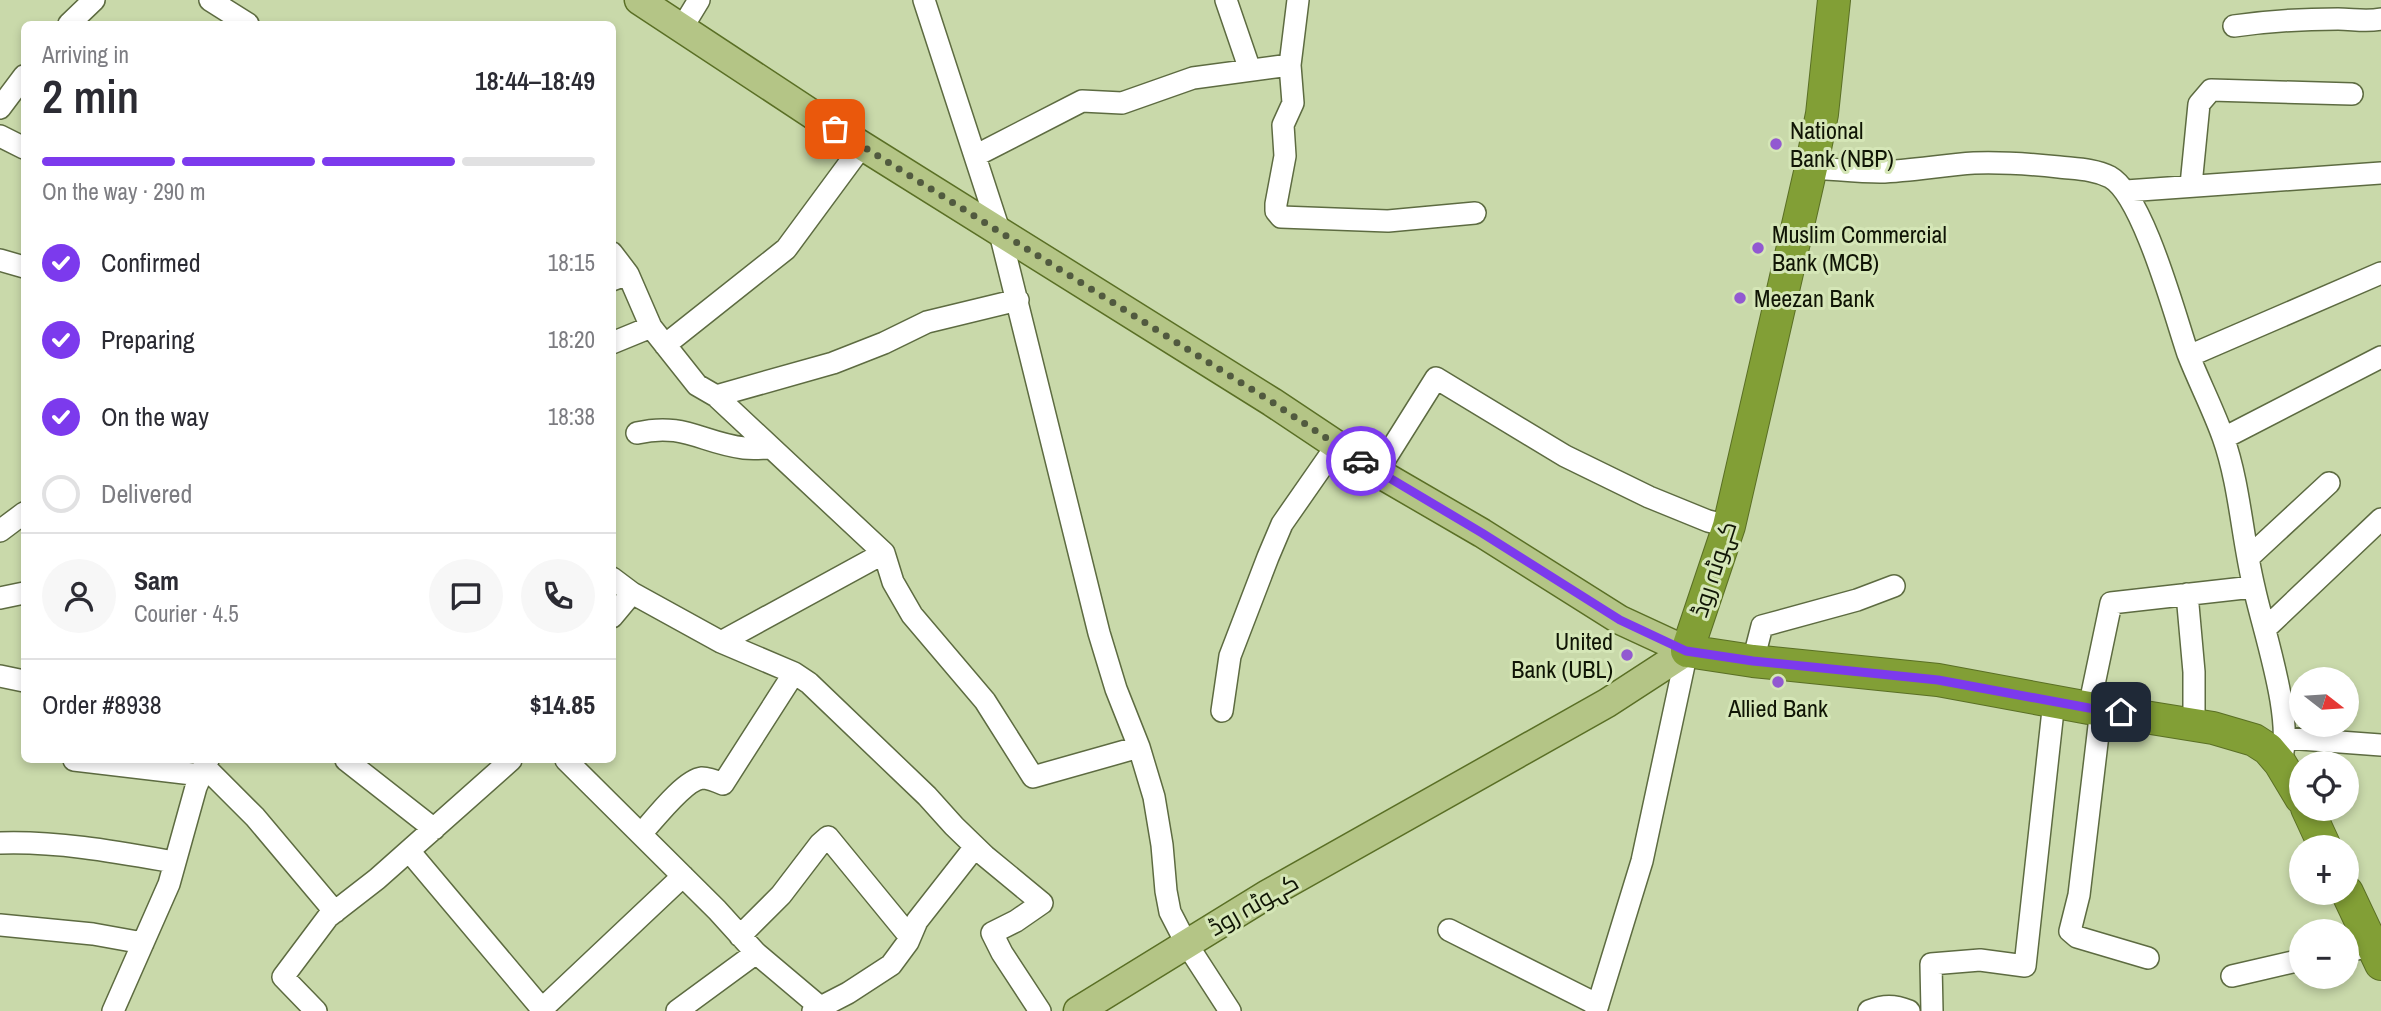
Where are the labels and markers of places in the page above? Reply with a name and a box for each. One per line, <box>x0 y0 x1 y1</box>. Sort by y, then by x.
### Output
pin <box>805 99 865 159</box>
place label: National Bank (NBP) <box>1790 114 1894 174</box>
marker: National Bank (NBP) <box>1768 136 1784 152</box>
place label: Muslim Commercial Bank (MCB) <box>1772 218 1947 278</box>
marker: Muslim Commercial Bank (MCB) <box>1750 240 1766 256</box>
place label: Meezan Bank <box>1754 282 1874 314</box>
marker: Meezan Bank <box>1732 290 1748 306</box>
place label: United Bank (UBL) <box>1511 625 1613 685</box>
marker: United Bank (UBL) <box>1619 647 1635 663</box>
marker: Allied Bank <box>1770 674 1786 690</box>
pin <box>2091 682 2151 742</box>
place label: Allied Bank <box>1727 692 1828 724</box>

